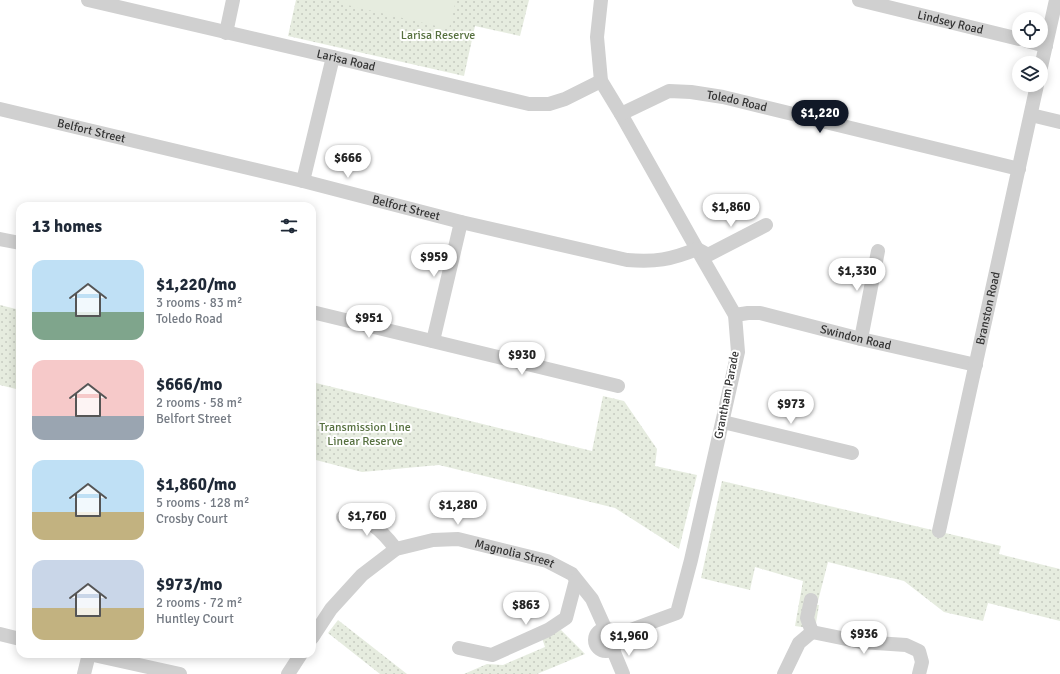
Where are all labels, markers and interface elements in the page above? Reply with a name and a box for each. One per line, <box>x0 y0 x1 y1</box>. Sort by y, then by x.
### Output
street label: Lindsey Road <box>916 7 985 38</box>
map controls <box>1012 12 1048 92</box>
button: locate <box>1012 12 1048 48</box>
park label: Larisa Reserve <box>401 28 475 43</box>
street label: Larisa Road <box>315 46 377 74</box>
button: layers <box>1012 56 1048 92</box>
street label: Toledo Road <box>706 87 769 115</box>
pin: $1,220 <box>787 100 853 134</box>
text: $1,220 <box>801 105 839 121</box>
street label: Belfort Street <box>56 115 127 146</box>
pin: $666 <box>324 145 372 179</box>
text: $666 <box>334 150 362 166</box>
street label: Belfort Street <box>371 192 442 224</box>
pin: $1,860 <box>698 194 764 228</box>
text: $1,860 <box>712 199 750 215</box>
icon: filters <box>278 215 300 237</box>
text: 13 homes <box>32 216 102 237</box>
pin: $959 <box>410 244 458 278</box>
text: $959 <box>420 249 448 265</box>
pin: $1,330 <box>824 258 890 292</box>
text: $1,330 <box>838 263 876 279</box>
street label: Branston Road <box>973 270 1003 346</box>
text: $1,220/mo <box>156 274 236 295</box>
icon: home <box>64 276 112 324</box>
text: 3 rooms · 83 m² <box>156 295 242 311</box>
pin: $951 <box>345 305 393 339</box>
text: $951 <box>355 310 383 326</box>
text: Toledo Road <box>156 311 223 327</box>
street label: Swindon Road <box>819 321 893 353</box>
pin: $930 <box>498 342 546 376</box>
text: $930 <box>508 347 536 363</box>
street label: Grantham Parade <box>711 350 743 440</box>
text: $666/mo <box>156 374 222 395</box>
icon: home <box>64 376 112 424</box>
pin: $973 <box>767 391 815 425</box>
text: 2 rooms · 58 m² <box>156 395 242 411</box>
text: $973 <box>777 396 805 412</box>
text: Belfort Street <box>156 411 231 427</box>
park label: Transmission Line Linear Reserve <box>319 420 411 449</box>
text: $1,860/mo <box>156 474 236 495</box>
icon: home <box>64 476 112 524</box>
pin: $1,280 <box>425 492 491 526</box>
text: 5 rooms · 128 m² <box>156 495 249 511</box>
text: $1,280 <box>439 497 477 513</box>
pin: $1,760 <box>334 503 400 537</box>
text: $1,760 <box>348 508 386 524</box>
text: Crosby Court <box>156 511 228 527</box>
street label: Magnolia Street <box>473 536 557 571</box>
text: $973/mo <box>156 574 222 595</box>
icon: home <box>64 576 112 624</box>
pin: $863 <box>502 592 550 626</box>
text: 2 rooms · 72 m² <box>156 595 242 611</box>
text: $863 <box>512 597 540 613</box>
text: Huntley Court <box>156 611 234 627</box>
pin: $936 <box>840 621 888 655</box>
pin: $1,960 <box>596 623 662 657</box>
text: $936 <box>850 626 878 642</box>
text: $1,960 <box>610 628 648 644</box>

